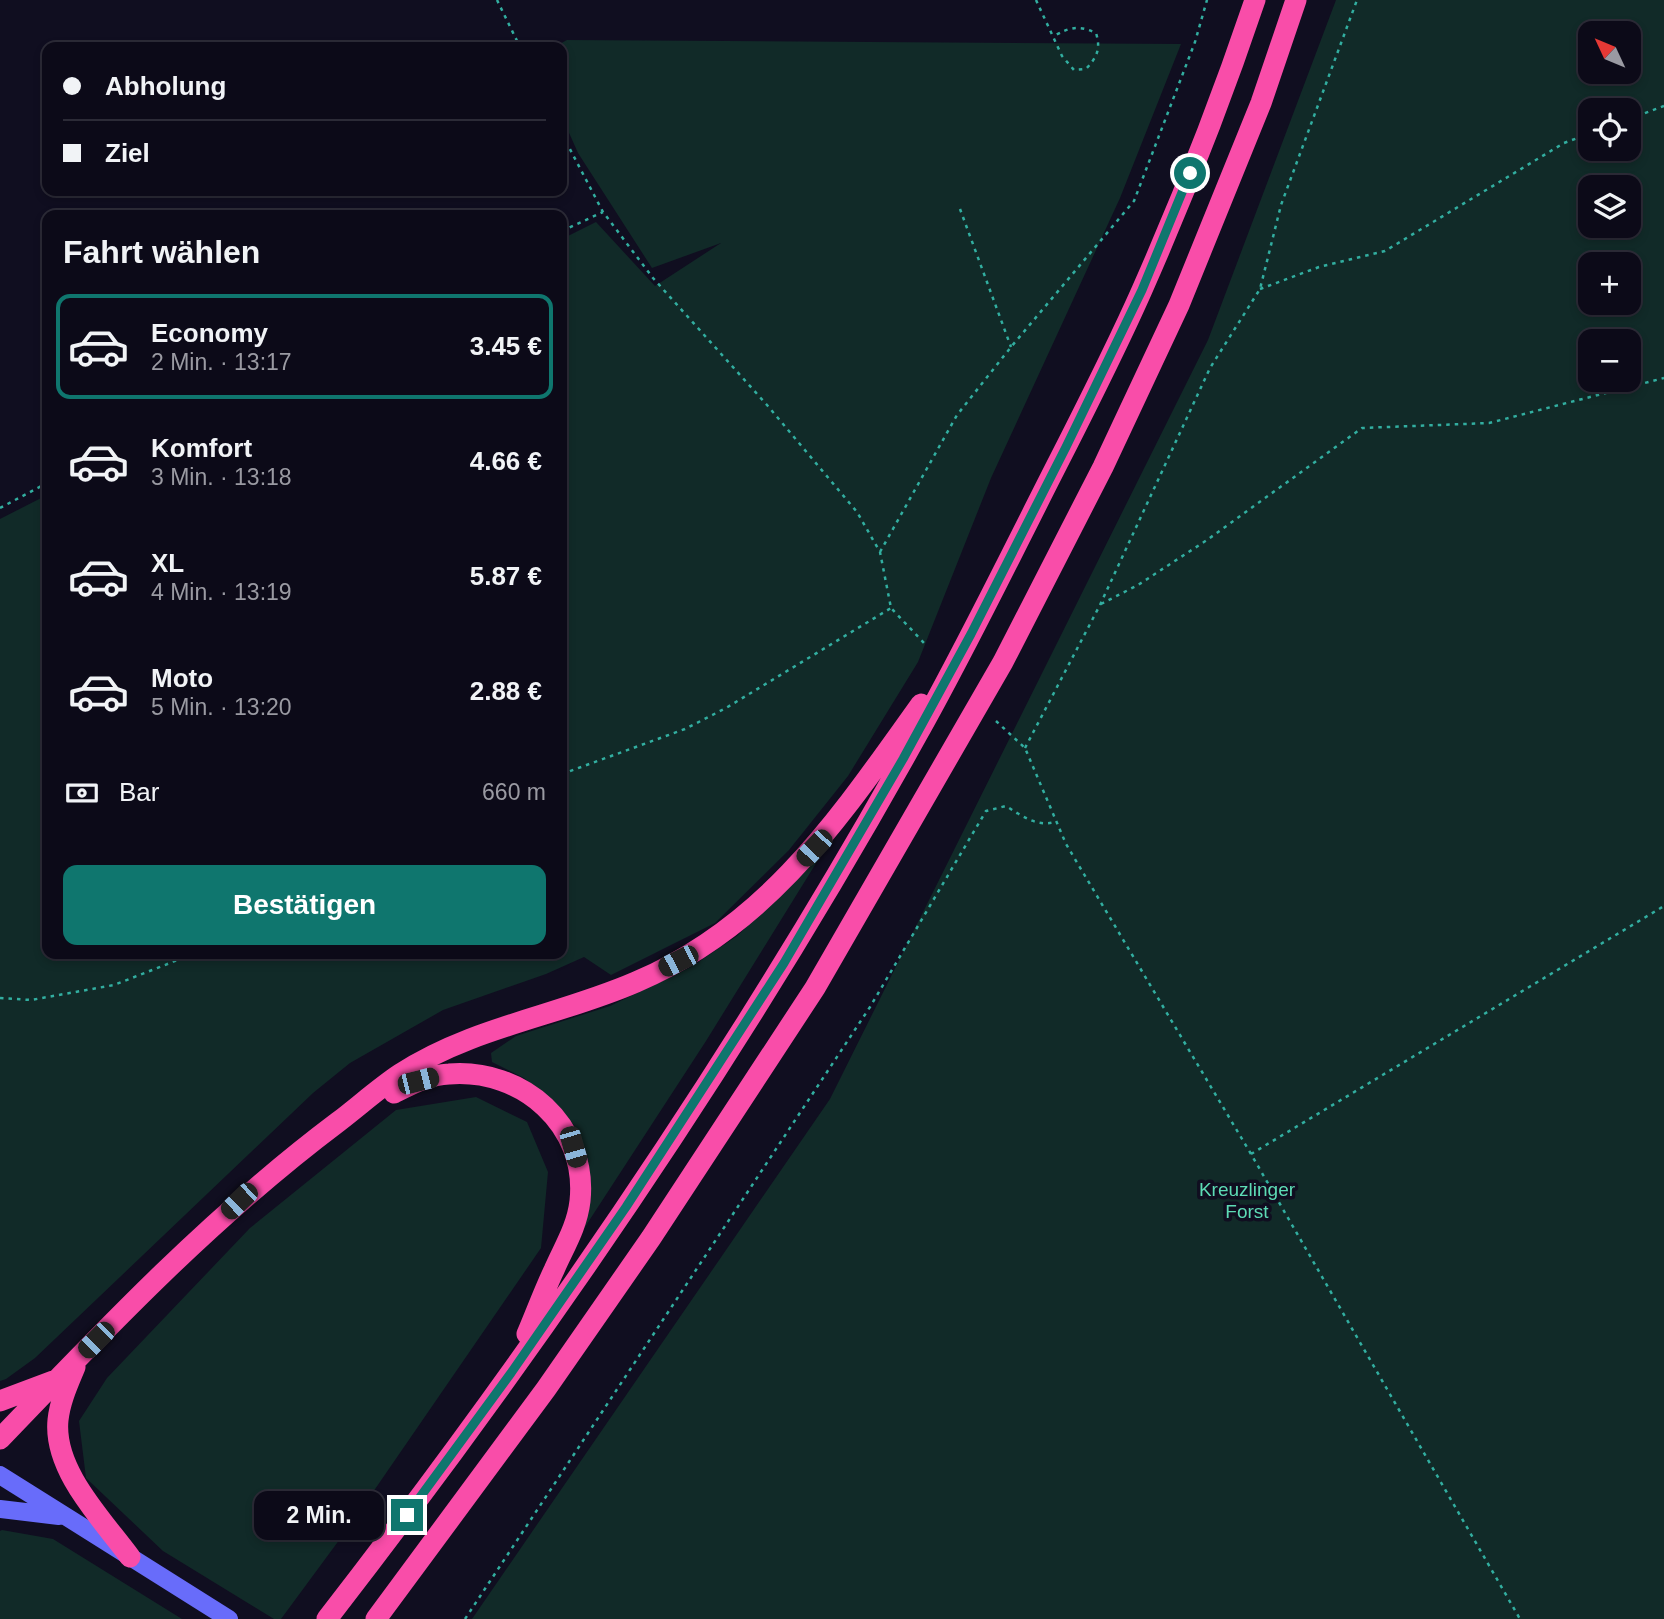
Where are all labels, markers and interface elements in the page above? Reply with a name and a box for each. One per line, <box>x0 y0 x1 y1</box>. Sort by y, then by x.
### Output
north arrow <box>1578 21 1642 84</box>
map controls <box>1578 21 1641 392</box>
text: Abholung <box>105 71 226 101</box>
button: locate <box>1578 98 1641 161</box>
text: Ziel <box>105 138 150 168</box>
route start <box>1174 157 1206 189</box>
button: layers <box>1578 175 1641 238</box>
text: Fahrt wählen <box>63 234 260 270</box>
button: + <box>1578 252 1641 315</box>
icon: car <box>67 315 130 378</box>
text: Economy <box>151 318 268 348</box>
button: − <box>1578 329 1641 392</box>
text: 3.45 € <box>470 331 542 361</box>
text: 2 Min. · 13:17 <box>151 349 292 375</box>
icon: car <box>67 430 130 493</box>
text: Komfort <box>151 433 252 463</box>
text: 4.66 € <box>470 446 542 476</box>
text: 3 Min. · 13:18 <box>151 464 292 490</box>
icon: car <box>67 545 130 608</box>
text: XL <box>151 548 184 578</box>
text: 5.87 € <box>470 561 542 591</box>
text: 4 Min. · 13:19 <box>151 579 292 605</box>
icon: car <box>67 660 130 723</box>
text: Moto <box>151 663 213 693</box>
text: 2.88 € <box>470 676 542 706</box>
text: 5 Min. · 13:20 <box>151 694 292 720</box>
icon: cash <box>63 774 101 812</box>
text: Bar <box>119 777 159 807</box>
text: 660 m <box>482 779 546 805</box>
car <box>792 825 837 871</box>
button: Bestätigen <box>63 865 546 945</box>
car <box>655 942 702 980</box>
car <box>396 1066 441 1096</box>
car <box>558 1124 589 1170</box>
car <box>217 1179 262 1223</box>
park label: Kreuzlinger Forst <box>1199 1179 1296 1222</box>
car <box>74 1318 119 1362</box>
callout: 2 Min. <box>253 1490 382 1540</box>
route end <box>391 1499 423 1531</box>
text: 2 Min. <box>286 1502 352 1528</box>

